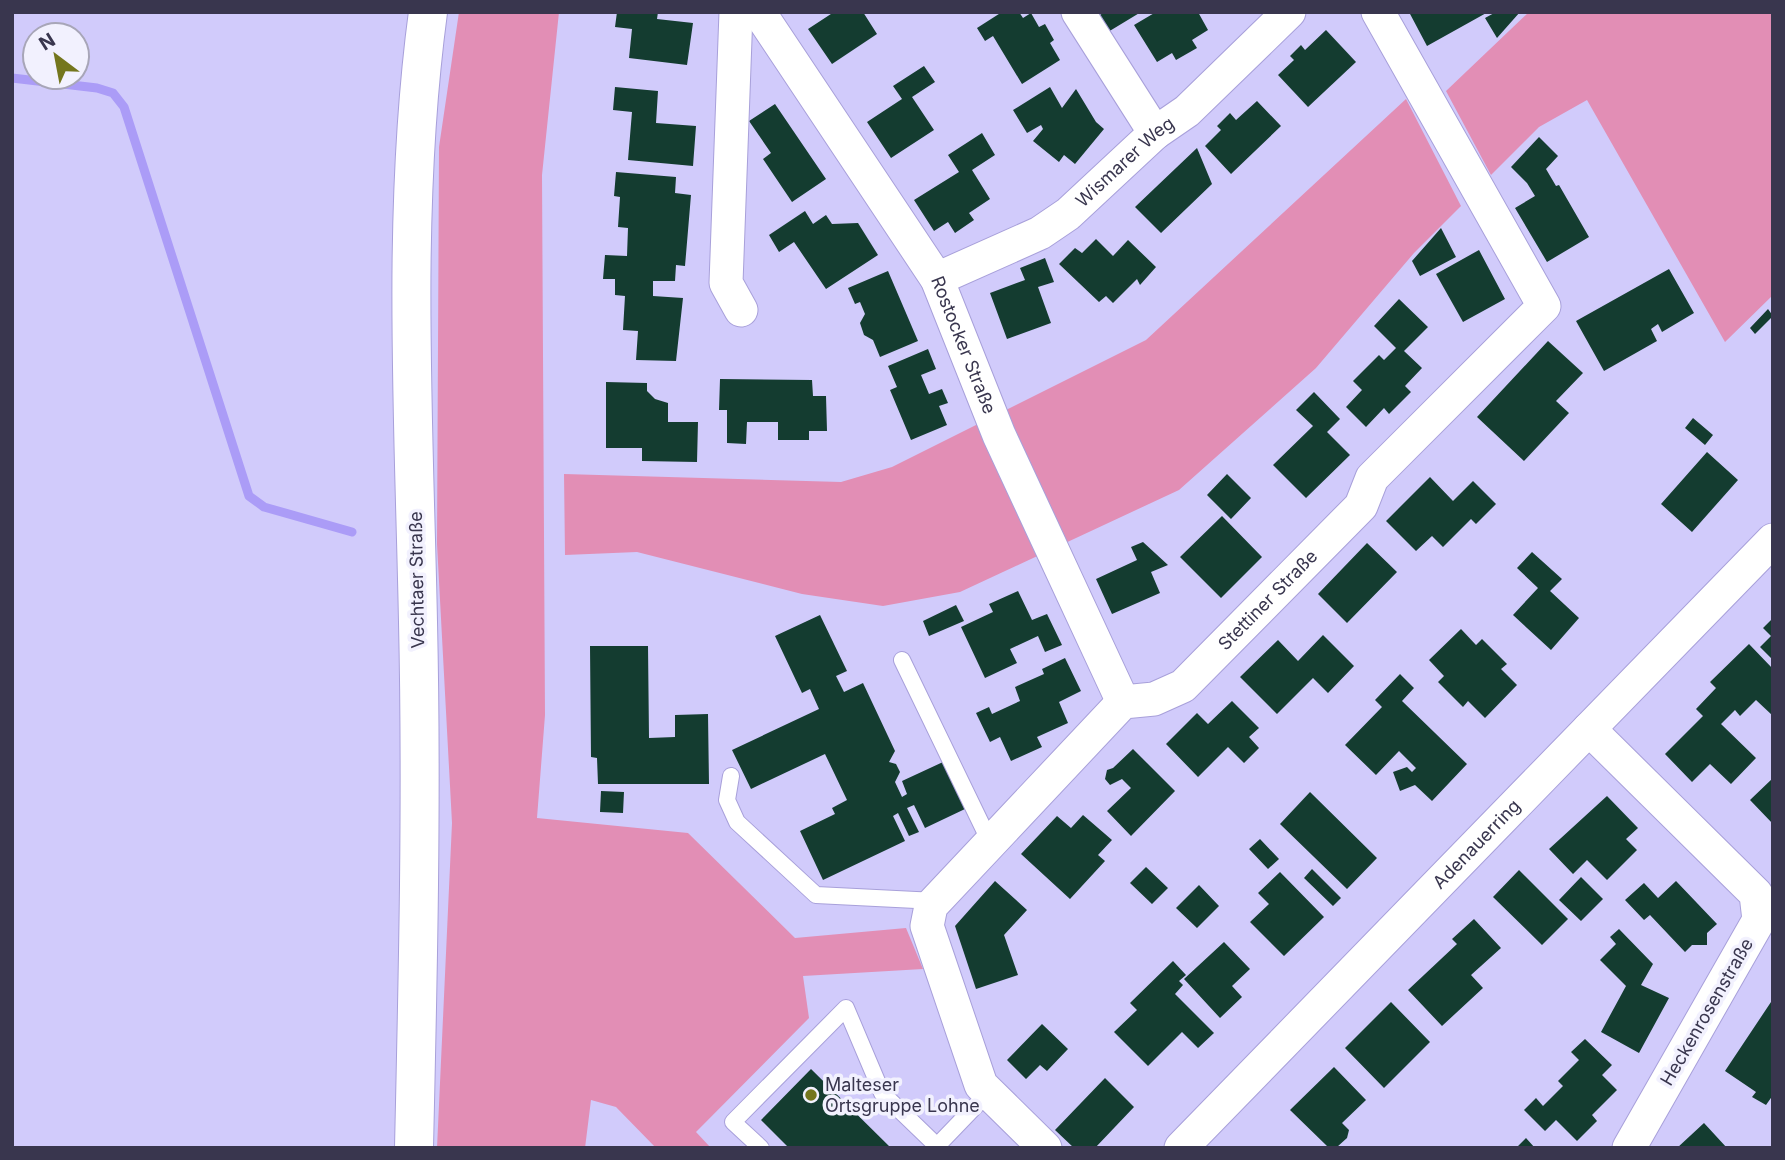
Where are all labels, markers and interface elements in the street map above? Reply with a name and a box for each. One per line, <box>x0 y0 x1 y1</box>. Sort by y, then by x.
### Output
north arrow <box>21 21 91 91</box>
text: N <box>35 28 59 56</box>
street label: Wismarer Weg <box>1071 112 1178 211</box>
street label: Rostocker Straße <box>927 273 1000 417</box>
street label: Vechtaer Straße <box>405 511 428 649</box>
street label: Stettiner Straße <box>1214 545 1322 654</box>
street label: Adenauerring <box>1428 795 1524 893</box>
street label: Heckenrosenstraße <box>1656 934 1757 1089</box>
place label: Malteser Ortsgruppe Lohne <box>825 1074 980 1116</box>
marker: Malteser Ortsgruppe Lohne <box>803 1087 819 1103</box>

